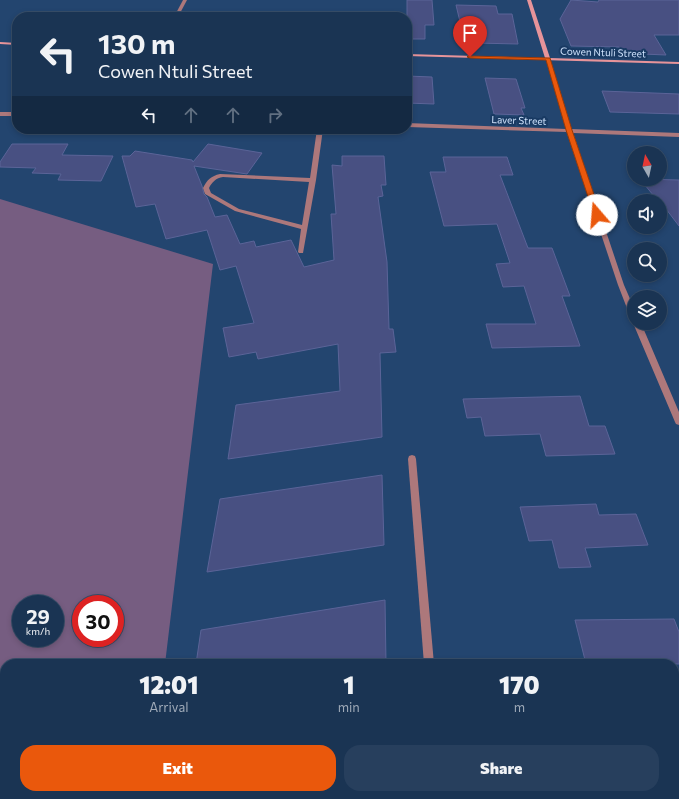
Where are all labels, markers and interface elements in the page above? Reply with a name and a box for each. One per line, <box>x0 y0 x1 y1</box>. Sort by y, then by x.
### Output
pin <box>453 16 487 57</box>
icon: arrive <box>459 22 481 44</box>
text: 130 m <box>98 26 175 60</box>
icon: left <box>32 28 84 80</box>
street label: Cowen Ntuli Street <box>560 45 646 59</box>
text: Cowen Ntuli Street <box>98 60 253 82</box>
icon: left <box>138 104 160 126</box>
icon: ahead <box>180 104 202 126</box>
icon: ahead <box>222 104 244 126</box>
icon: right <box>264 104 286 126</box>
street label: Laver Street <box>491 113 547 127</box>
north arrow <box>627 146 667 186</box>
map controls <box>627 146 667 330</box>
position arrow <box>576 194 618 236</box>
button: sound <box>627 194 667 234</box>
button: search <box>627 242 667 282</box>
button: layers <box>627 290 667 330</box>
speed limit sign: 30 <box>72 595 124 647</box>
text: 29 <box>26 604 50 628</box>
text: km/h <box>26 625 50 637</box>
text: 12:01 <box>139 670 198 699</box>
text: 1 <box>343 670 354 699</box>
text: 170 <box>499 670 540 699</box>
text: Arrival <box>149 699 189 715</box>
text: min <box>338 699 360 715</box>
text: m <box>514 699 525 715</box>
button: Exit <box>20 745 336 791</box>
button: Share <box>344 745 659 791</box>

